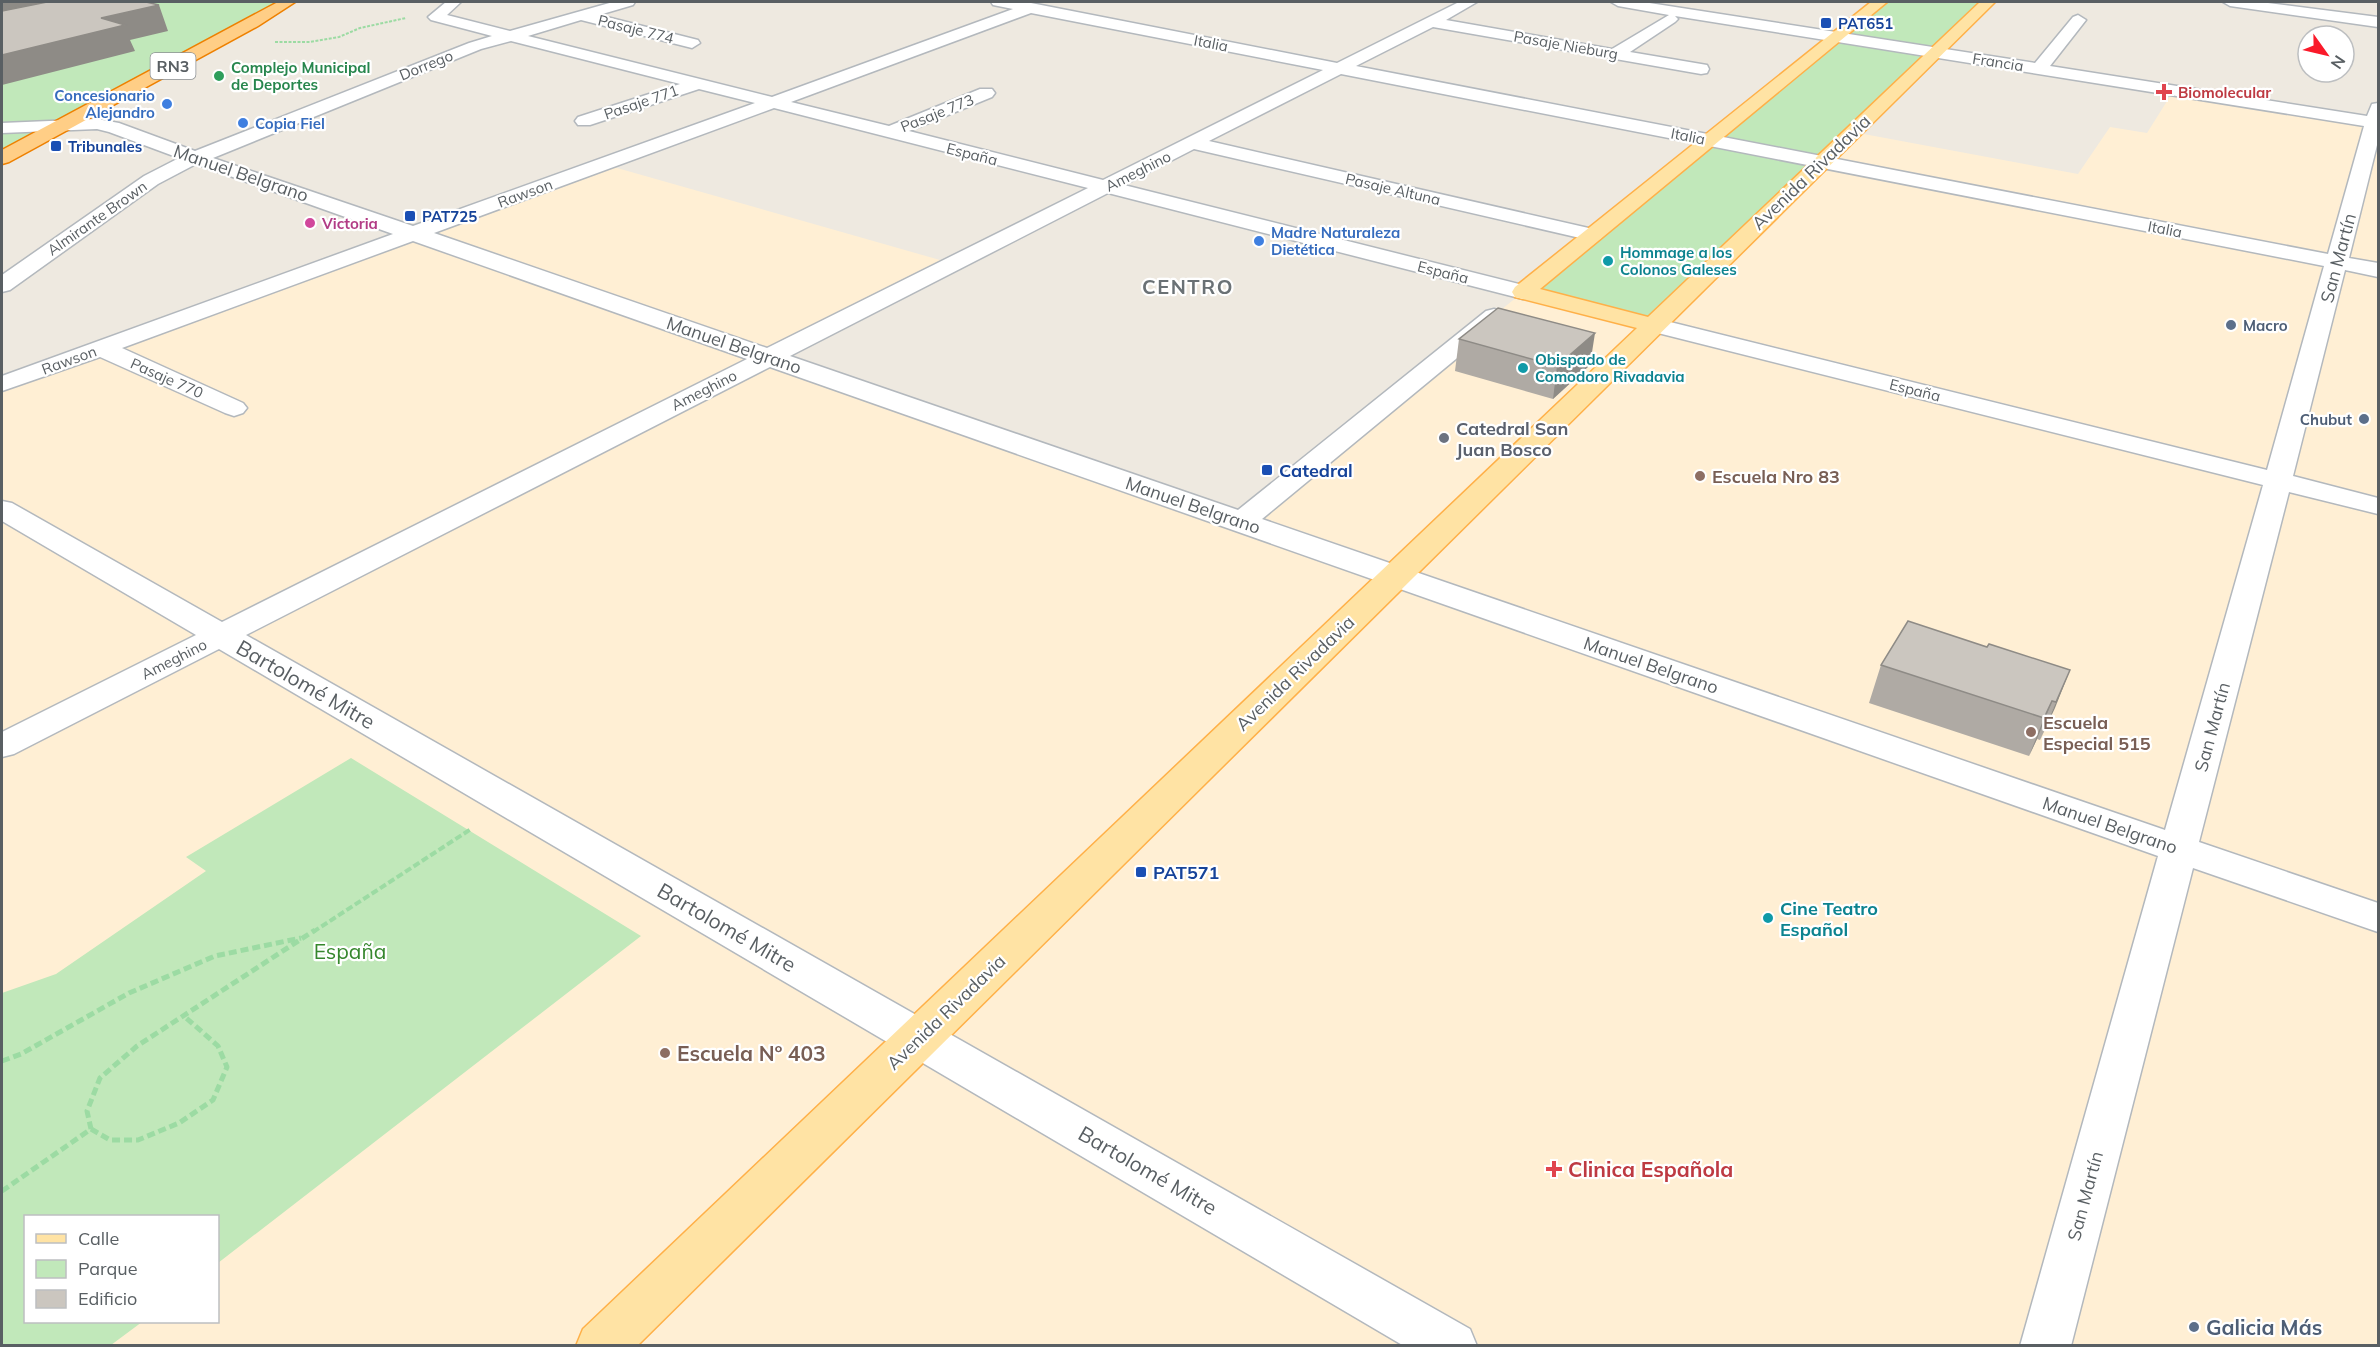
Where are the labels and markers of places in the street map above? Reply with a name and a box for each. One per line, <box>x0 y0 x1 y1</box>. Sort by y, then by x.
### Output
place label: PAT651 <box>1838 14 1893 33</box>
marker: PAT651 <box>1819 16 1833 30</box>
place label: Complejo Municipal de Deportes <box>231 58 370 94</box>
marker: Complejo Municipal de Deportes <box>212 69 226 83</box>
marker: Biomolecular <box>2155 83 2173 101</box>
place label: Biomolecular <box>2178 83 2271 102</box>
place label: Concesionario Alejandro <box>54 86 155 122</box>
marker: Concesionario Alejandro <box>160 97 174 111</box>
place label: Copia Fiel <box>255 114 325 133</box>
marker: Copia Fiel <box>236 116 250 130</box>
place label: Tribunales <box>68 137 142 156</box>
marker: Tribunales <box>49 139 63 153</box>
place label: PAT725 <box>422 207 477 226</box>
marker: PAT725 <box>403 209 417 223</box>
place label: Victoria <box>321 214 378 233</box>
marker: Victoria <box>303 216 317 230</box>
place label: Madre Naturaleza Dietética <box>1271 223 1400 259</box>
marker: Madre Naturaleza Dietética <box>1252 234 1266 248</box>
place label: Hommage a los Colonos Galeses <box>1620 243 1737 279</box>
marker: Hommage a los Colonos Galeses <box>1601 254 1615 268</box>
place label: Macro <box>2243 316 2288 335</box>
marker: Macro <box>2224 318 2238 332</box>
place label: Obispado de Comodoro Rivadavia <box>1535 350 1685 386</box>
marker: Obispado de Comodoro Rivadavia <box>1516 361 1530 375</box>
place label: Chubut <box>2300 410 2352 429</box>
marker: Chubut <box>2357 412 2371 426</box>
place label: Catedral San Juan Bosco <box>1456 417 1568 461</box>
marker: Catedral San Juan Bosco <box>1437 431 1451 445</box>
place label: Catedral <box>1279 459 1353 482</box>
marker: Catedral <box>1260 463 1274 477</box>
place label: Escuela Nro 83 <box>1712 465 1840 488</box>
marker: Escuela Nro 83 <box>1693 469 1707 483</box>
place label: Escuela Especial 515 <box>2043 711 2151 755</box>
marker: Escuela Especial 515 <box>2024 725 2038 739</box>
place label: PAT571 <box>1153 861 1219 884</box>
marker: PAT571 <box>1134 865 1148 879</box>
place label: Cine Teatro Español <box>1780 897 1878 941</box>
marker: Cine Teatro Español <box>1761 911 1775 925</box>
place label: Escuela Nº 403 <box>677 1040 826 1066</box>
marker: Escuela Nº 403 <box>658 1046 672 1060</box>
place label: Clinica Española <box>1568 1156 1733 1182</box>
marker: Clinica Española <box>1545 1160 1563 1178</box>
place label: Galicia Más <box>2206 1314 2322 1340</box>
marker: Galicia Más <box>2187 1320 2201 1334</box>

